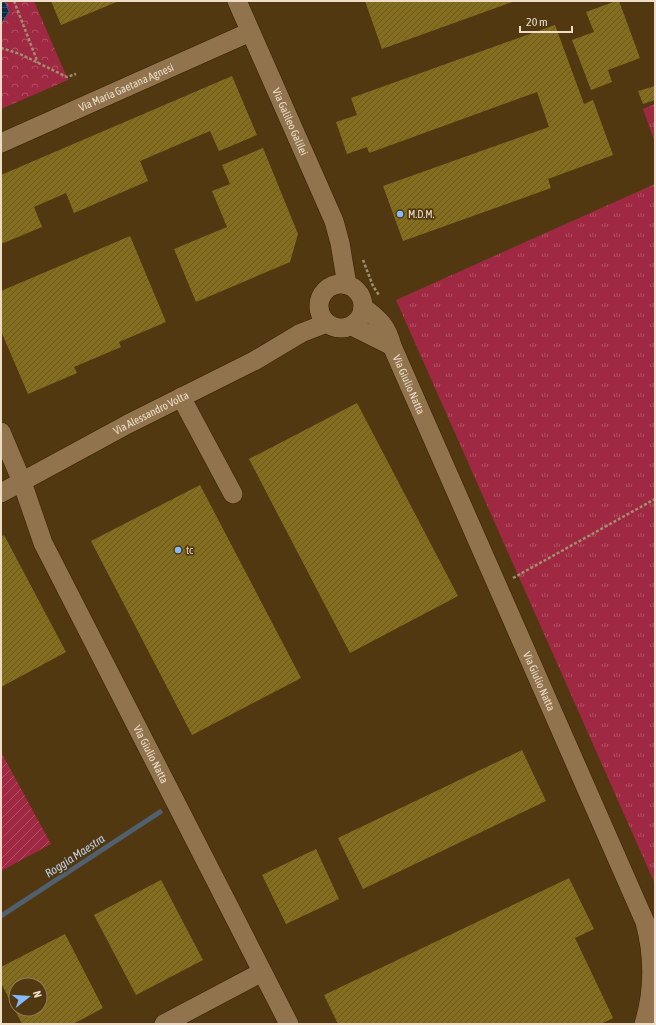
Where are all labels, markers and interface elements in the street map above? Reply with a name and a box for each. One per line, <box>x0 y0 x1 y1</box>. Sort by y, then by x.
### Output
scale bar <box>520 8 572 34</box>
text: 20 m <box>526 15 548 29</box>
street label: Via Maria Gaetana Agnesi <box>77 61 175 114</box>
street label: Via Galileo Galilei <box>270 86 310 157</box>
place label: M.D.M. <box>408 208 435 220</box>
marker: M.D.M. <box>395 209 405 219</box>
street label: Via Giulio Natta <box>391 353 427 416</box>
street label: Via Alessandro Volta <box>111 389 190 437</box>
place label: tc <box>186 544 194 556</box>
marker: tc <box>173 545 183 555</box>
street label: Via Giulio Natta <box>521 650 557 713</box>
street label: Via Giulio Natta <box>131 723 171 785</box>
water label: Roggia Maestra <box>43 831 108 880</box>
north arrow <box>8 977 48 1017</box>
text: N <box>31 989 44 999</box>

